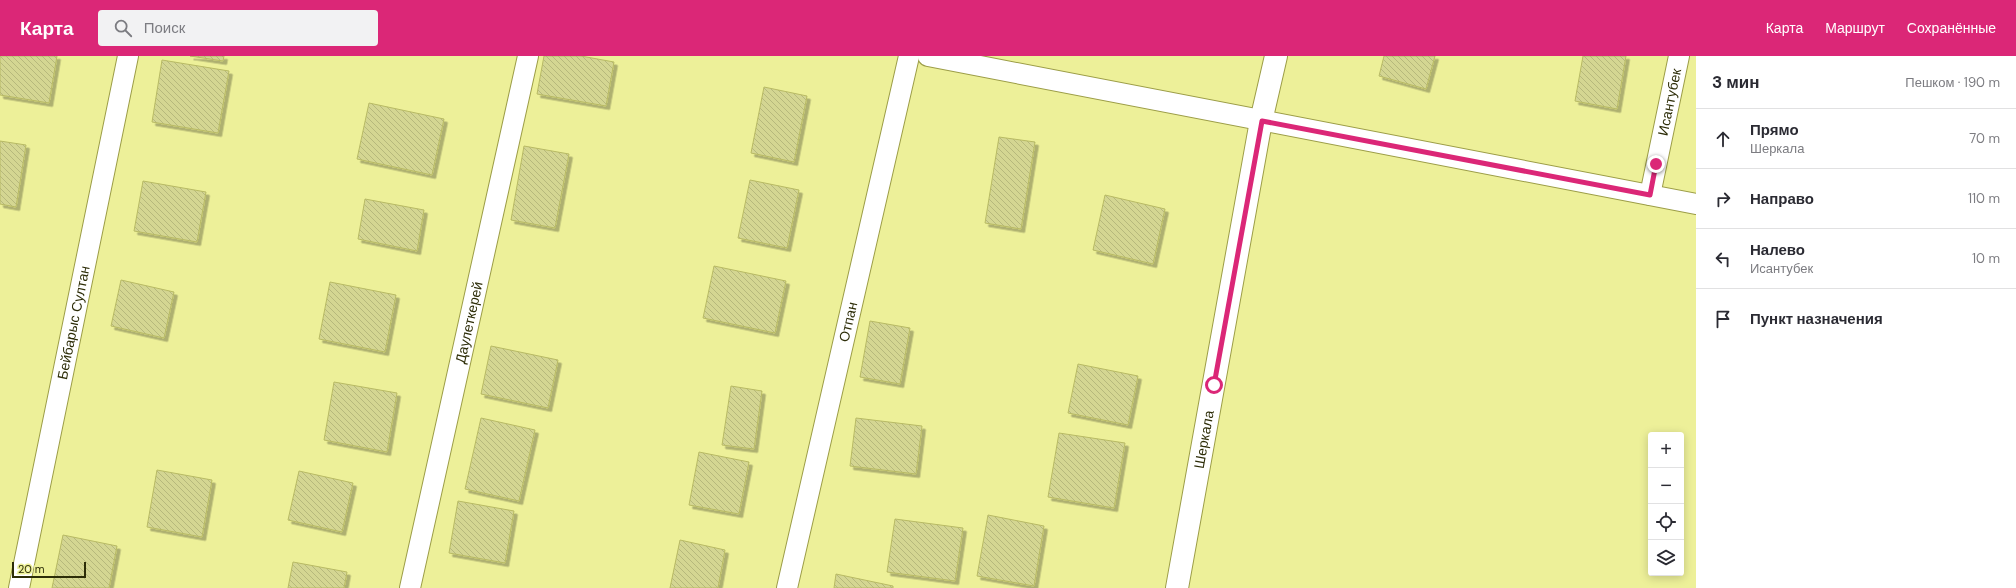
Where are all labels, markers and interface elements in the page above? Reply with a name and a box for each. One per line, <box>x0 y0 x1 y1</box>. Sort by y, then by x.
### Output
search box <box>98 10 378 46</box>
text: Карта <box>20 16 74 41</box>
icon: search <box>112 17 134 39</box>
text: Поиск <box>144 18 185 38</box>
text: Карта <box>1766 19 1803 37</box>
text: Маршрут <box>1825 19 1885 37</box>
text: Сохранённые <box>1907 19 1996 37</box>
street label: Исантубек <box>1654 66 1685 137</box>
text: 3 мин <box>1712 71 1760 93</box>
text: Пешком · 190 m <box>1905 74 2000 91</box>
text: Прямо <box>1750 120 1799 140</box>
icon: ahead <box>1712 128 1734 150</box>
text: 70 m <box>1969 130 2000 147</box>
text: Шеркала <box>1750 140 1804 157</box>
route end <box>1647 155 1665 173</box>
icon: right <box>1712 188 1734 210</box>
text: Направо <box>1750 189 1814 209</box>
text: 110 m <box>1968 190 2000 207</box>
text: Налево <box>1750 240 1805 260</box>
icon: left <box>1712 248 1734 270</box>
text: 10 m <box>1972 250 2000 267</box>
text: Исантубек <box>1750 260 1813 277</box>
street label: Бейбарыс Султан <box>53 264 94 381</box>
street label: Даулеткерей <box>451 280 487 365</box>
street label: Отпан <box>835 300 861 344</box>
icon: arrive <box>1712 308 1734 330</box>
text: Пункт назначения <box>1750 309 1883 329</box>
route start <box>1205 376 1223 394</box>
street label: Шеркала <box>1190 409 1218 470</box>
map controls <box>1648 432 1684 576</box>
button: + <box>1648 432 1684 468</box>
button: − <box>1648 468 1684 504</box>
button: locate <box>1648 504 1684 540</box>
button: layers <box>1648 540 1684 576</box>
scale bar <box>12 560 86 579</box>
text: 20 m <box>18 562 44 576</box>

